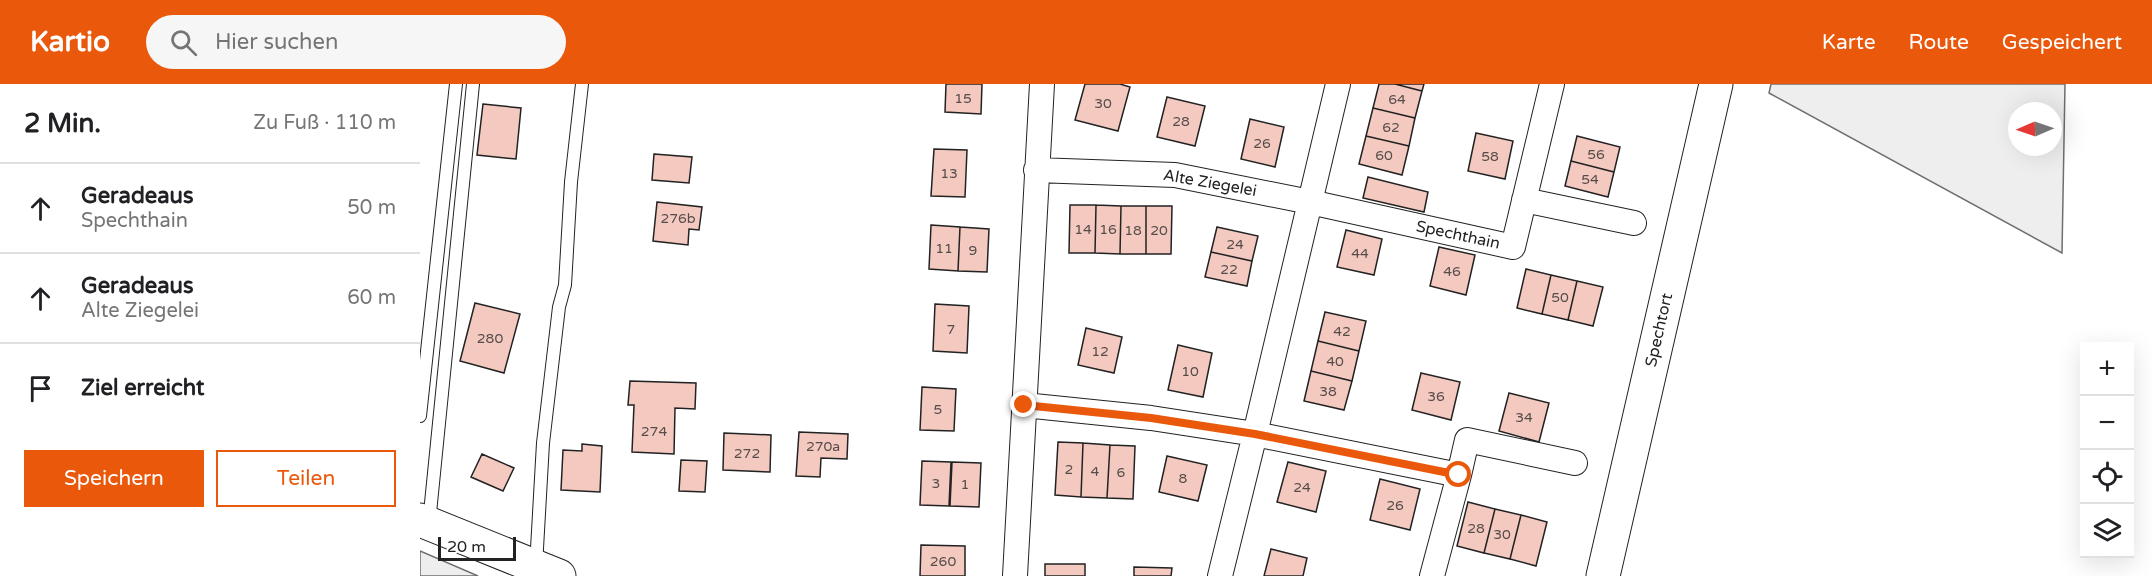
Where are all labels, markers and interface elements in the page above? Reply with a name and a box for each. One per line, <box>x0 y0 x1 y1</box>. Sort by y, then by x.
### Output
search box <box>146 15 566 69</box>
text: Kartio <box>30 25 110 59</box>
icon: search <box>167 26 200 59</box>
text: Hier suchen <box>215 29 338 55</box>
text: Karte <box>1822 30 1876 55</box>
text: Route <box>1909 30 1969 55</box>
text: Gespeichert <box>2002 30 2122 55</box>
house number: 15 <box>954 90 972 107</box>
house number: 64 <box>1388 91 1406 108</box>
house number: 30 <box>1094 95 1112 112</box>
north arrow <box>2008 102 2062 156</box>
text: 2 Min. <box>24 108 101 139</box>
text: Zu Fuß · 110 m <box>253 111 396 135</box>
house number: 28 <box>1172 113 1190 130</box>
house number: 62 <box>1382 119 1400 136</box>
house number: 26 <box>1253 135 1271 152</box>
house number: 56 <box>1587 146 1605 163</box>
house number: 60 <box>1375 147 1393 164</box>
house number: 58 <box>1481 148 1499 165</box>
house number: 13 <box>940 165 958 182</box>
street label: Alte Ziegelei <box>1162 165 1258 201</box>
house number: 54 <box>1581 171 1599 188</box>
text: Geradeaus <box>81 183 193 209</box>
icon: ahead <box>24 192 57 225</box>
text: 50 m <box>347 196 396 220</box>
text: Spechthain <box>81 209 188 233</box>
house number: 276b <box>660 210 696 227</box>
street label: Spechthain <box>1414 216 1502 254</box>
house number: 14 <box>1074 221 1092 238</box>
house number: 16 <box>1099 221 1117 238</box>
house number: 18 <box>1124 222 1142 239</box>
house number: 20 <box>1150 222 1168 239</box>
house number: 24 <box>1226 236 1244 253</box>
house number: 11 <box>935 240 953 257</box>
house number: 9 <box>969 242 977 259</box>
house number: 44 <box>1351 245 1369 262</box>
house number: 22 <box>1220 261 1238 278</box>
house number: 46 <box>1443 263 1461 280</box>
text: Geradeaus <box>81 273 193 299</box>
icon: ahead <box>24 282 57 315</box>
text: 60 m <box>347 286 396 310</box>
house number: 50 <box>1551 289 1569 306</box>
street label: Spechtort <box>1641 291 1677 369</box>
text: Alte Ziegelei <box>81 299 199 323</box>
house number: 7 <box>947 321 955 338</box>
house number: 42 <box>1333 323 1351 340</box>
house number: 280 <box>477 330 503 347</box>
map controls <box>2080 342 2134 558</box>
button: + <box>2080 342 2134 396</box>
house number: 12 <box>1091 343 1109 360</box>
house number: 40 <box>1326 353 1344 370</box>
house number: 10 <box>1181 363 1199 380</box>
icon: arrive <box>24 372 57 405</box>
text: Ziel erreicht <box>81 375 204 401</box>
house number: 38 <box>1319 383 1337 400</box>
house number: 36 <box>1427 388 1445 405</box>
route end <box>1010 391 1036 417</box>
button: − <box>2080 396 2134 450</box>
house number: 5 <box>934 401 942 418</box>
house number: 34 <box>1515 409 1533 426</box>
house number: 274 <box>641 423 667 440</box>
house number: 270a <box>806 438 840 455</box>
house number: 272 <box>734 445 760 462</box>
button: Speichern <box>24 450 204 507</box>
button: Teilen <box>216 450 396 507</box>
button: locate <box>2080 450 2134 504</box>
house number: 2 <box>1065 461 1073 478</box>
route start <box>1445 461 1471 487</box>
house number: 4 <box>1091 463 1100 480</box>
house number: 6 <box>1117 464 1126 481</box>
house number: 8 <box>1179 470 1188 487</box>
house number: 3 <box>932 475 940 492</box>
house number: 1 <box>961 476 969 493</box>
house number: 24 <box>1293 479 1311 496</box>
house number: 26 <box>1386 497 1404 514</box>
button: layers <box>2080 504 2134 558</box>
house number: 28 <box>1467 520 1485 537</box>
house number: 30 <box>1493 526 1511 543</box>
scale bar <box>438 534 516 562</box>
text: 20 m <box>447 537 486 557</box>
house number: 260 <box>930 553 956 570</box>

